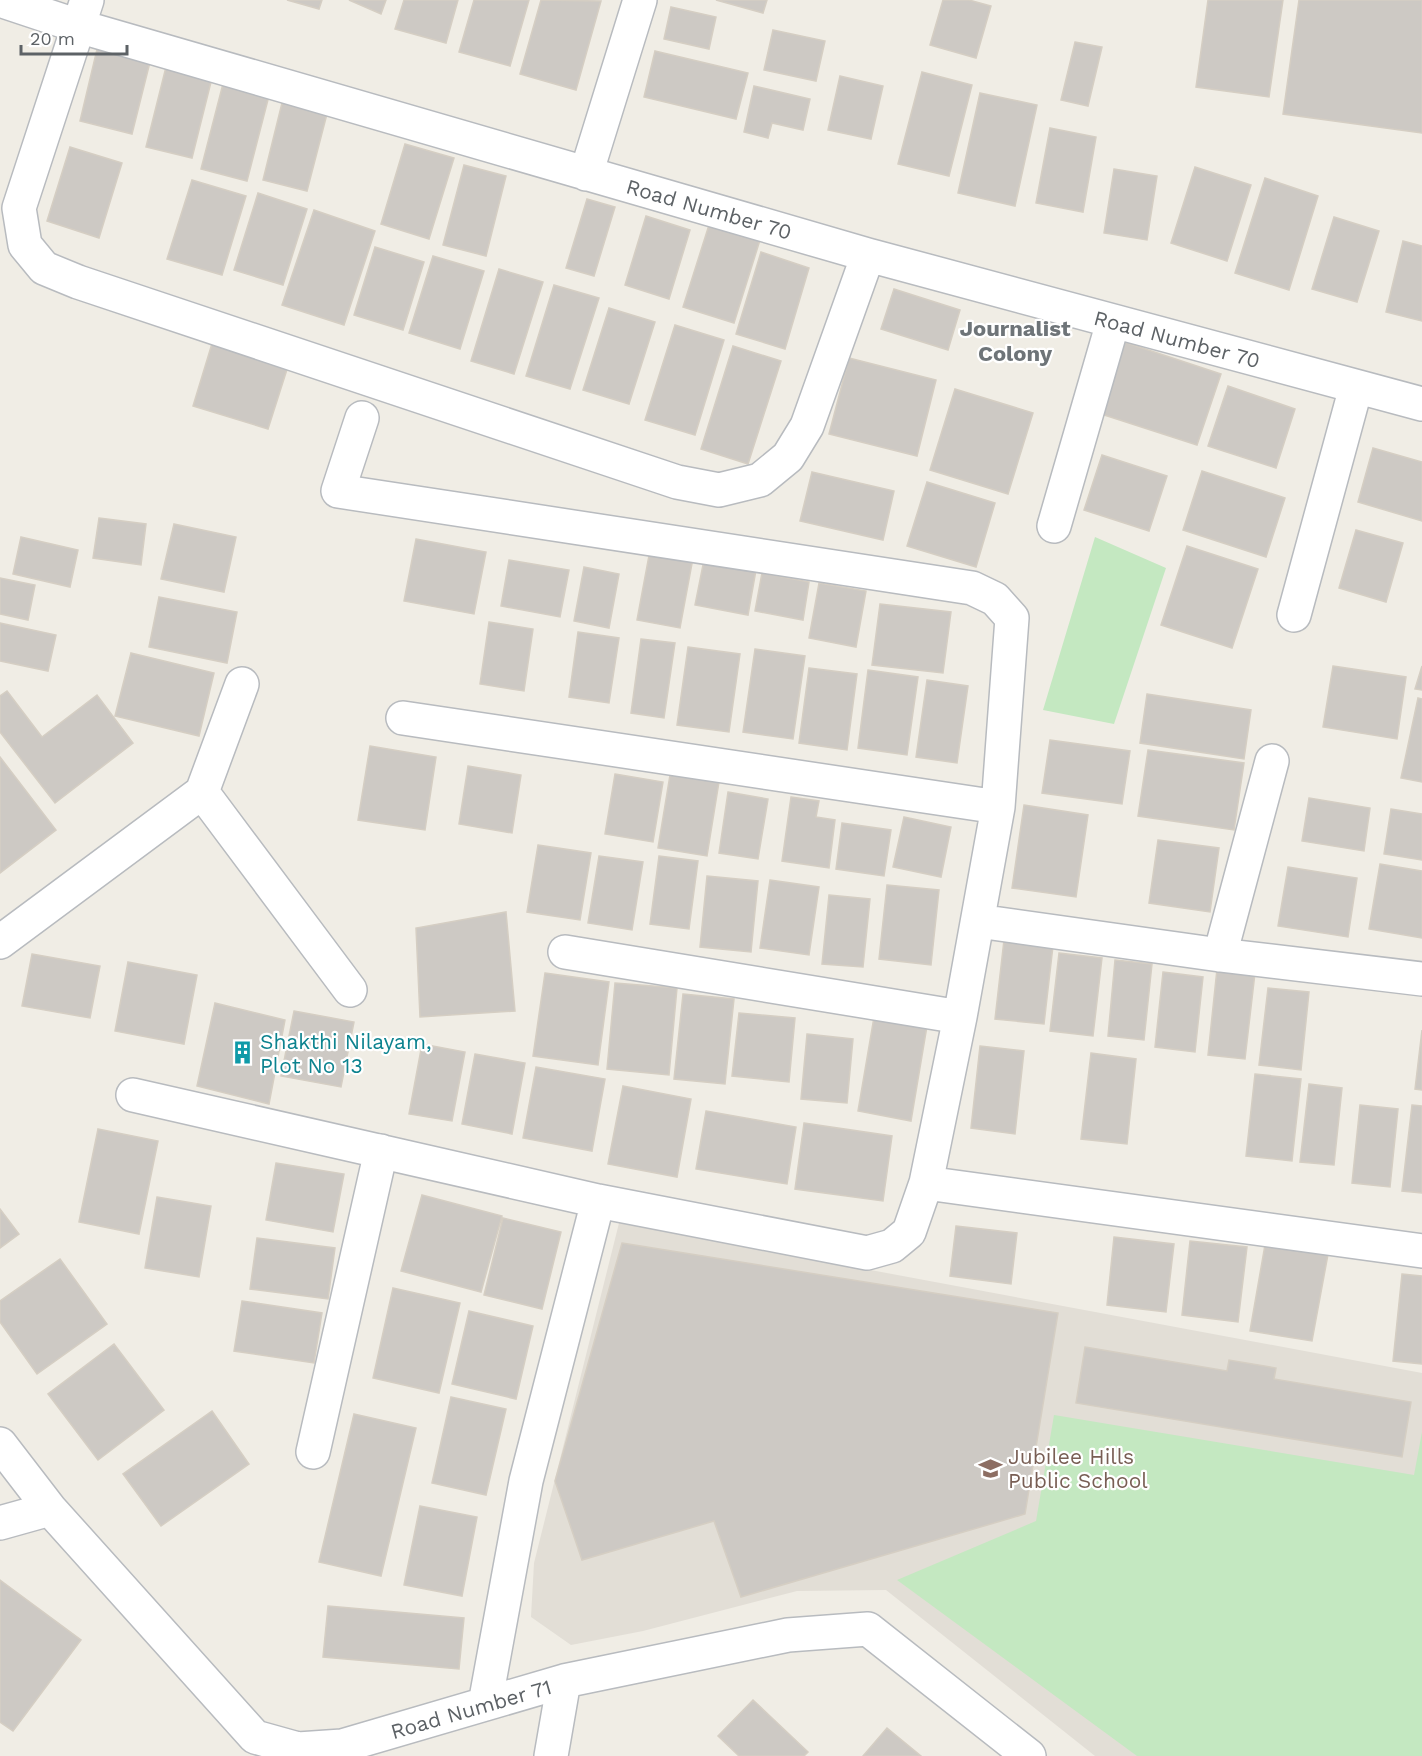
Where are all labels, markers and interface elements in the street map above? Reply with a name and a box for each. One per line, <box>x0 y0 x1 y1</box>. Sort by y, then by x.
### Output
scale bar <box>21 18 128 56</box>
text: 20 m <box>30 28 75 49</box>
street label: Road Number 70 <box>623 173 795 245</box>
street label: Road Number 70 <box>1091 305 1263 373</box>
district label: Journalist Colony <box>959 316 1071 366</box>
place label: Shakthi Nilayam, Plot No 13 <box>260 1029 432 1078</box>
building icon: Shakthi Nilayam, Plot No 13 <box>229 1040 255 1066</box>
place label: Jubilee Hills Public School <box>1008 1444 1148 1493</box>
school or university icon: Jubilee Hills Public School <box>977 1455 1003 1481</box>
street label: Road Number 71 <box>388 1674 554 1744</box>

